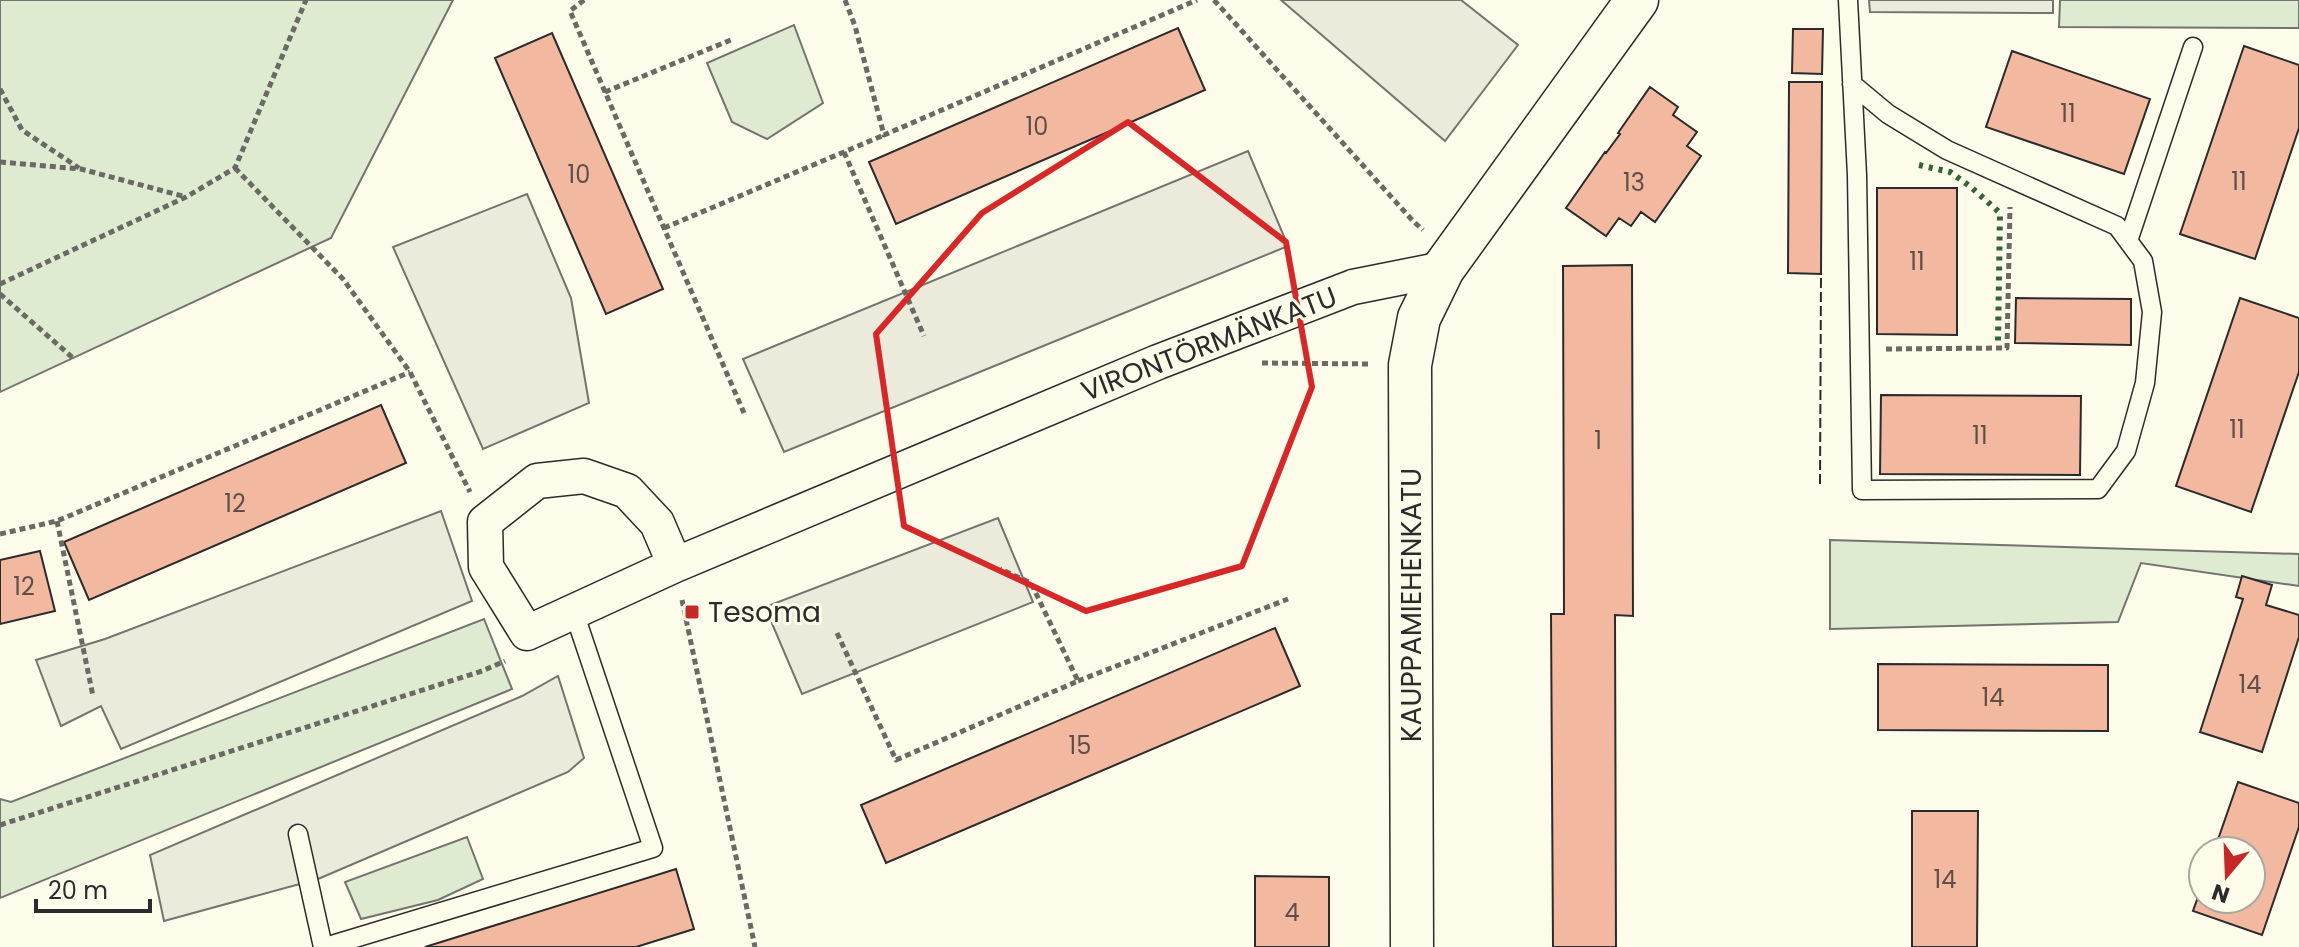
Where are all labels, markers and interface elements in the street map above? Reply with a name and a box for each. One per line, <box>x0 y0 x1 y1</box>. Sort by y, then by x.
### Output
house number: 11 <box>2060 97 2076 130</box>
house number: 10 <box>1026 110 1048 143</box>
house number: 10 <box>568 158 590 191</box>
house number: 11 <box>2231 165 2247 198</box>
house number: 13 <box>1623 166 1645 199</box>
house number: 11 <box>1909 245 1925 278</box>
street label: VIRONTÖRMÄNKATU <box>1075 277 1343 411</box>
house number: 11 <box>2229 413 2245 446</box>
house number: 11 <box>1972 419 1988 452</box>
house number: 1 <box>1594 424 1602 457</box>
street label: KAUPPAMIEHENKATU <box>1392 468 1431 742</box>
house number: 12 <box>224 487 246 520</box>
house number: 12 <box>13 570 35 603</box>
place label: Tesoma <box>708 593 821 632</box>
marker: Tesoma <box>683 603 701 621</box>
house number: 14 <box>2239 668 2261 701</box>
house number: 14 <box>1982 681 2004 714</box>
house number: 15 <box>1069 729 1091 762</box>
north arrow <box>2187 835 2267 915</box>
scale bar <box>36 863 150 913</box>
house number: 14 <box>1934 863 1956 896</box>
text: 20 m <box>48 874 108 907</box>
text: N <box>2208 876 2234 911</box>
house number: 4 <box>1284 896 1300 929</box>

